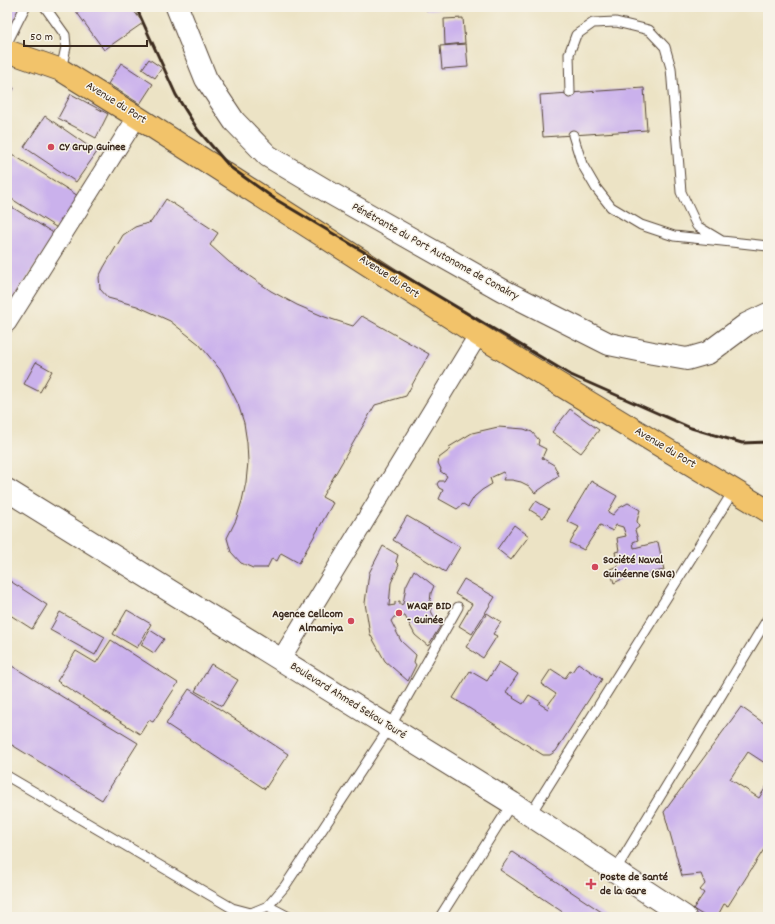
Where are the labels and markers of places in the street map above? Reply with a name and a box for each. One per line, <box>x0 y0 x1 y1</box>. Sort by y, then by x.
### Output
place label: CY Grup Guinee <box>59 139 126 156</box>
marker: CY Grup Guinee <box>46 142 56 152</box>
place label: Société Naval Guinéenne (SNG) <box>603 552 675 583</box>
marker: Société Naval Guinéenne (SNG) <box>590 562 600 572</box>
place label: WAQF BID - Guinée <box>407 598 452 629</box>
place label: Agence Cellcom Almamiya <box>272 606 344 637</box>
marker: WAQF BID - Guinée <box>394 608 404 618</box>
marker: Agence Cellcom Almamiya <box>346 616 356 626</box>
place label: Poste de Santé de la Gare <box>600 869 668 900</box>
marker: Poste de Santé de la Gare <box>585 878 597 890</box>

